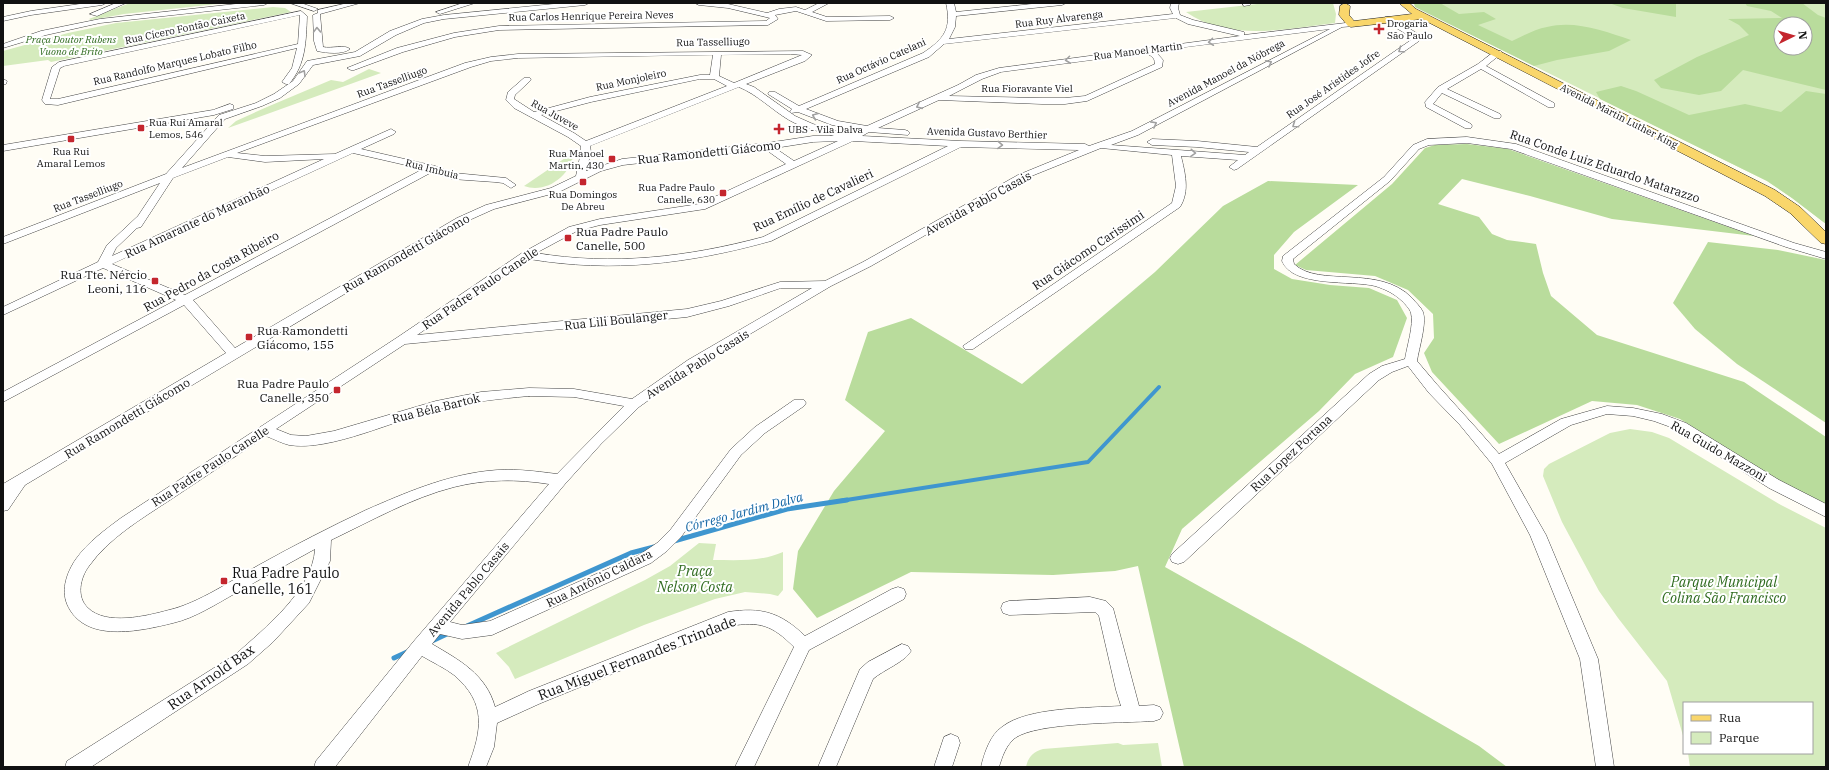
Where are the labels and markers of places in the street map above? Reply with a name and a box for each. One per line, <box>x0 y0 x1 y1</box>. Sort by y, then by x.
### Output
place label: Drogaria São Paulo <box>1387 17 1433 42</box>
marker: Drogaria São Paulo <box>1374 24 1384 34</box>
place label: Rua Rui Amaral Lemos, 546 <box>149 116 223 141</box>
marker: Rua Rui Amaral Lemos, 546 <box>136 123 146 133</box>
marker: UBS - Vila Dalva <box>773 123 785 135</box>
place label: UBS - Vila Dalva <box>788 123 864 136</box>
marker: Rua Rui Amaral Lemos <box>66 134 76 144</box>
place label: Rua Rui Amaral Lemos <box>37 145 105 170</box>
place label: Rua Manoel Martin, 430 <box>549 147 604 172</box>
marker: Rua Manoel Martin, 430 <box>607 154 617 164</box>
marker: Rua Domingos De Abreu <box>578 177 588 187</box>
place label: Rua Padre Paulo Canelle, 630 <box>638 181 715 206</box>
place label: Rua Domingos De Abreu <box>549 188 617 213</box>
marker: Rua Padre Paulo Canelle, 630 <box>718 188 728 198</box>
place label: Rua Padre Paulo Canelle, 500 <box>576 224 668 253</box>
marker: Rua Padre Paulo Canelle, 500 <box>563 233 573 243</box>
place label: Rua Tte. Nércio Leoni, 116 <box>60 267 147 296</box>
marker: Rua Tte. Nércio Leoni, 116 <box>150 276 160 286</box>
place label: Rua Ramondetti Giácomo, 155 <box>257 323 348 352</box>
marker: Rua Ramondetti Giácomo, 155 <box>244 332 254 342</box>
place label: Rua Padre Paulo Canelle, 350 <box>237 376 329 405</box>
marker: Rua Padre Paulo Canelle, 350 <box>332 385 342 395</box>
place label: Rua Padre Paulo Canelle, 161 <box>232 564 340 598</box>
marker: Rua Padre Paulo Canelle, 161 <box>219 576 229 586</box>

